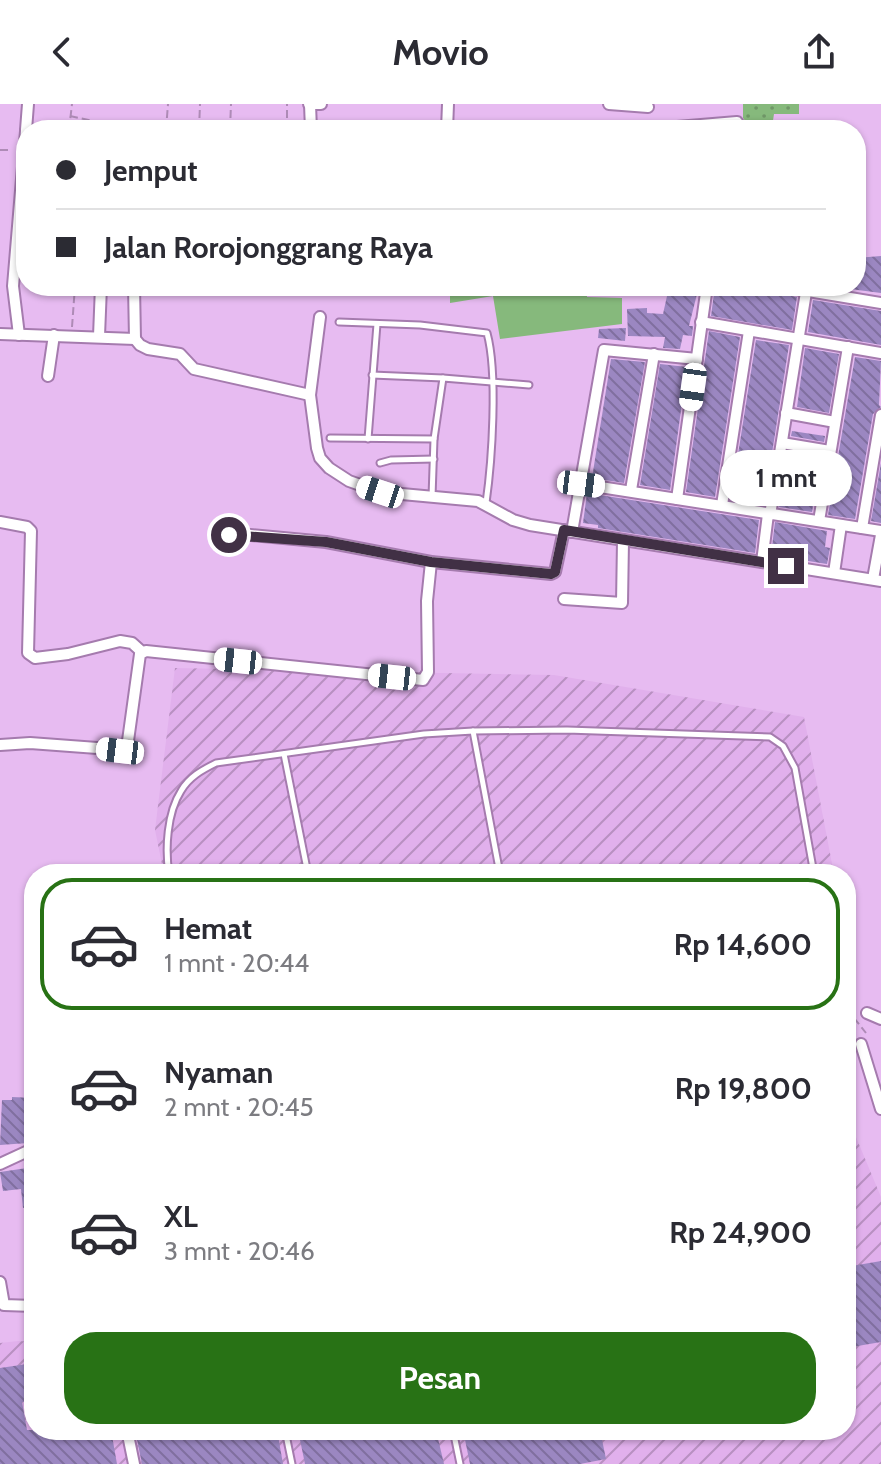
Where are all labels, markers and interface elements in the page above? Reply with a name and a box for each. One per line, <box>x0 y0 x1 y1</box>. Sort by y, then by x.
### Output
icon: back <box>40 30 84 74</box>
text: Movio <box>392 30 489 74</box>
icon: share <box>797 30 841 74</box>
text: Jemput <box>104 152 198 189</box>
text: Jalan Rorojonggrang Raya <box>104 229 433 266</box>
car <box>678 362 708 412</box>
callout: 1 mnt <box>720 450 852 506</box>
text: 1 mnt <box>755 462 817 494</box>
car <box>556 469 606 499</box>
car <box>353 473 407 511</box>
route start <box>211 517 247 553</box>
route end <box>768 548 804 584</box>
car <box>213 647 263 675</box>
car <box>367 663 417 691</box>
car <box>95 736 145 766</box>
icon: car <box>68 908 140 980</box>
text: Hemat <box>164 910 252 947</box>
text: Rp 14,600 <box>674 926 812 963</box>
text: 1 mnt · 20:44 <box>164 947 309 979</box>
icon: car <box>68 1052 140 1124</box>
text: Nyaman <box>164 1054 273 1091</box>
text: Rp 19,800 <box>675 1070 812 1107</box>
text: 2 mnt · 20:45 <box>164 1091 314 1123</box>
icon: car <box>68 1196 140 1268</box>
text: XL <box>164 1198 198 1235</box>
text: Rp 24,900 <box>669 1214 812 1251</box>
text: 3 mnt · 20:46 <box>164 1235 315 1267</box>
button: Pesan <box>64 1332 816 1424</box>

